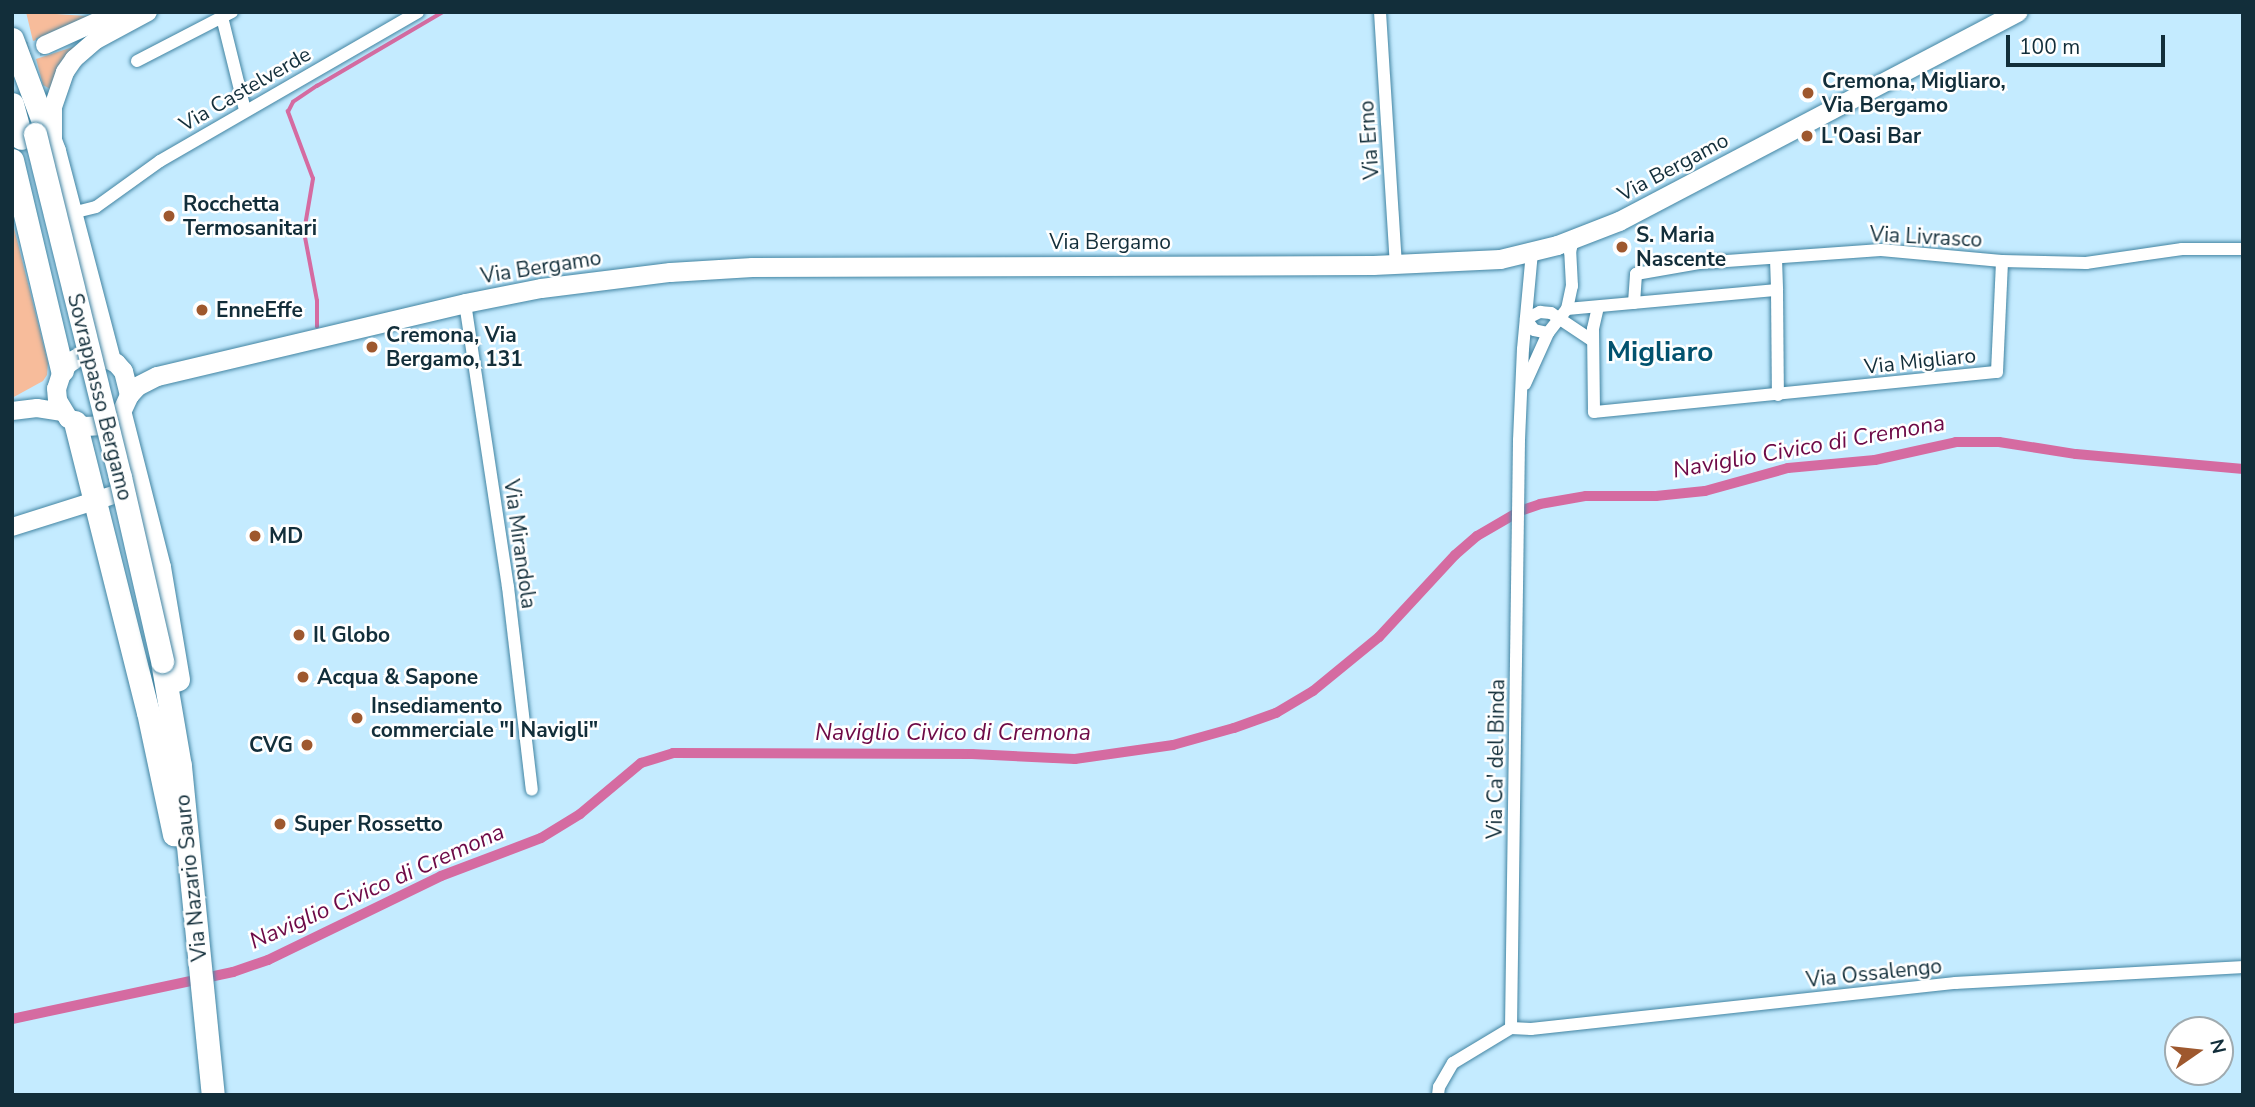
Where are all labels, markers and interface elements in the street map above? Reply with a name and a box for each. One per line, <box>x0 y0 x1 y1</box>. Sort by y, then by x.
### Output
scale bar <box>2010 21 2169 65</box>
text: 100 m <box>2019 33 2080 61</box>
street label: Via Castelverde <box>175 41 315 137</box>
place label: Cremona, Migliaro, Via Bergamo <box>1822 68 2006 118</box>
marker: Cremona, Migliaro, Via Bergamo <box>1800 85 1816 101</box>
street label: Via Erno <box>1354 100 1384 180</box>
place label: L'Oasi Bar <box>1821 123 1921 149</box>
street label: Via Bergamo <box>1613 127 1733 207</box>
marker: L'Oasi Bar <box>1799 128 1815 144</box>
place label: Rocchetta Termosanitari <box>183 191 317 241</box>
marker: Rocchetta Termosanitari <box>161 208 177 224</box>
street label: Via Livrasco <box>1869 221 1983 253</box>
place label: S. Maria Nascente <box>1636 222 1726 272</box>
street label: Via Bergamo <box>1049 229 1171 255</box>
marker: S. Maria Nascente <box>1614 239 1630 255</box>
street label: Via Bergamo <box>479 245 603 289</box>
street label: Sovrappasso Bergamo <box>62 291 138 503</box>
place label: EnneEffe <box>216 297 303 323</box>
marker: EnneEffe <box>194 302 210 318</box>
place label: Cremona, Via Bergamo, 131 <box>386 322 523 372</box>
district label: Migliaro <box>1607 335 1713 369</box>
marker: Cremona, Via Bergamo, 131 <box>364 339 380 355</box>
street label: Via Migliaro <box>1863 343 1977 379</box>
water label: Naviglio Civico di Cremona <box>1671 409 1947 485</box>
street label: Via Mirandola <box>498 478 542 610</box>
place label: MD <box>269 523 303 549</box>
marker: MD <box>247 528 263 544</box>
place label: Il Globo <box>313 622 390 648</box>
marker: Il Globo <box>291 627 307 643</box>
place label: Acqua & Sapone <box>317 664 478 690</box>
marker: Acqua & Sapone <box>295 669 311 685</box>
street label: Via Ca' del Binda <box>1482 679 1510 839</box>
place label: Insediamento commerciale "I Navigli" <box>371 693 598 743</box>
marker: Insediamento commerciale "I Navigli" <box>349 710 365 726</box>
water label: Naviglio Civico di Cremona <box>815 719 1091 747</box>
place label: CVG <box>249 732 293 758</box>
marker: CVG <box>299 737 315 753</box>
street label: Via Nazario Sauro <box>170 793 212 963</box>
place label: Super Rossetto <box>294 811 443 837</box>
marker: Super Rossetto <box>272 816 288 832</box>
water label: Naviglio Civico di Cremona <box>245 818 509 956</box>
street label: Via Ossalengo <box>1805 953 1943 993</box>
north arrow <box>2164 1016 2234 1086</box>
text: N <box>2203 1036 2232 1056</box>

